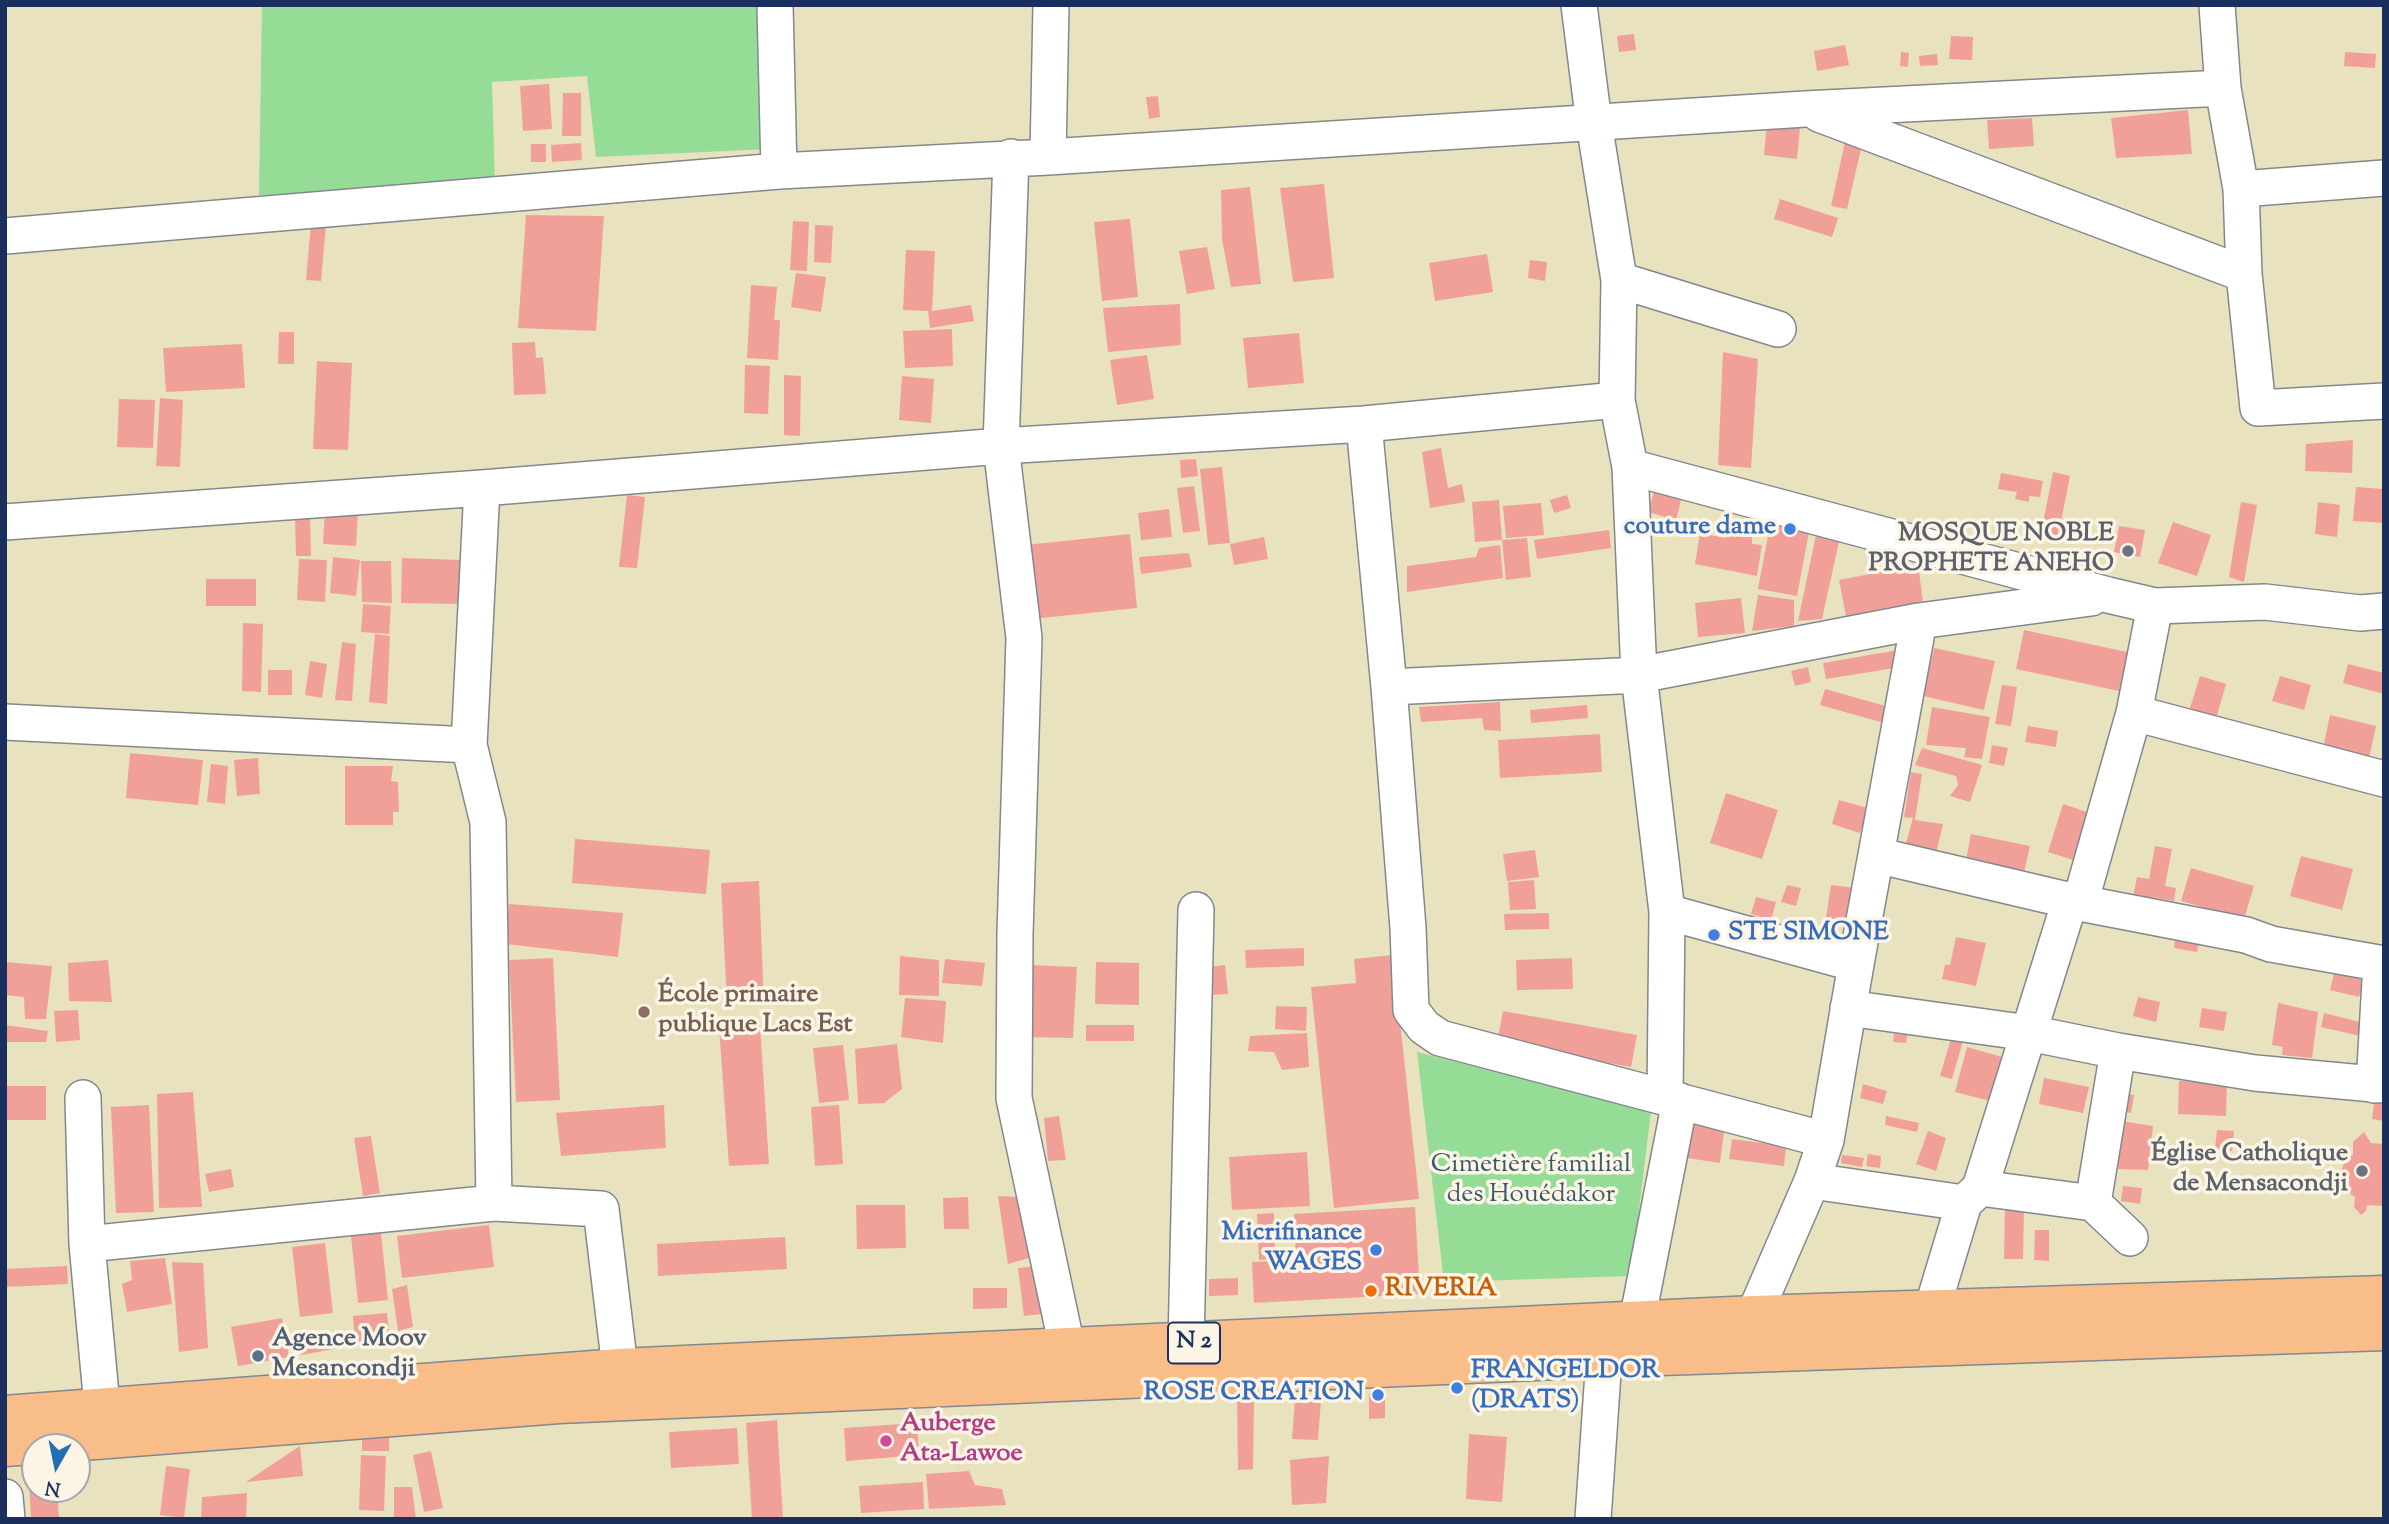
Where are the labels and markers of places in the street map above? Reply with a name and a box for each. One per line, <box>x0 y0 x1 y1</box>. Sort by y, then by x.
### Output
place label: couture dame <box>1624 513 1776 545</box>
place label: MOSQUE NOBLE PROPHETE ANEHO <box>1868 520 2114 582</box>
marker: couture dame <box>1782 521 1798 537</box>
marker: MOSQUE NOBLE PROPHETE ANEHO <box>2120 543 2136 559</box>
place label: STE SIMONE <box>1728 919 1889 951</box>
marker: STE SIMONE <box>1706 927 1722 943</box>
place label: École primaire publique Lacs Est <box>658 981 852 1042</box>
marker: École primaire publique Lacs Est <box>636 1004 652 1020</box>
place label: Église Catholique de Mensacondji <box>2151 1140 2348 1202</box>
marker: Église Catholique de Mensacondji <box>2354 1163 2370 1179</box>
place label: Micrifinance WAGES <box>1222 1219 1362 1280</box>
marker: Micrifinance WAGES <box>1368 1242 1384 1258</box>
place label: RIVERIA <box>1385 1275 1497 1307</box>
marker: RIVERIA <box>1363 1283 1379 1299</box>
place label: Agence Moov Mesancondji <box>272 1325 427 1386</box>
marker: Agence Moov Mesancondji <box>250 1348 266 1364</box>
place label: FRANGELDOR (DRATS) <box>1471 1357 1660 1418</box>
place label: ROSE CREATION <box>1144 1379 1364 1411</box>
marker: FRANGELDOR (DRATS) <box>1449 1380 1465 1396</box>
marker: ROSE CREATION <box>1370 1387 1386 1403</box>
place label: Auberge Ata-Lawoe <box>900 1410 1023 1472</box>
marker: Auberge Ata-Lawoe <box>878 1433 894 1449</box>

